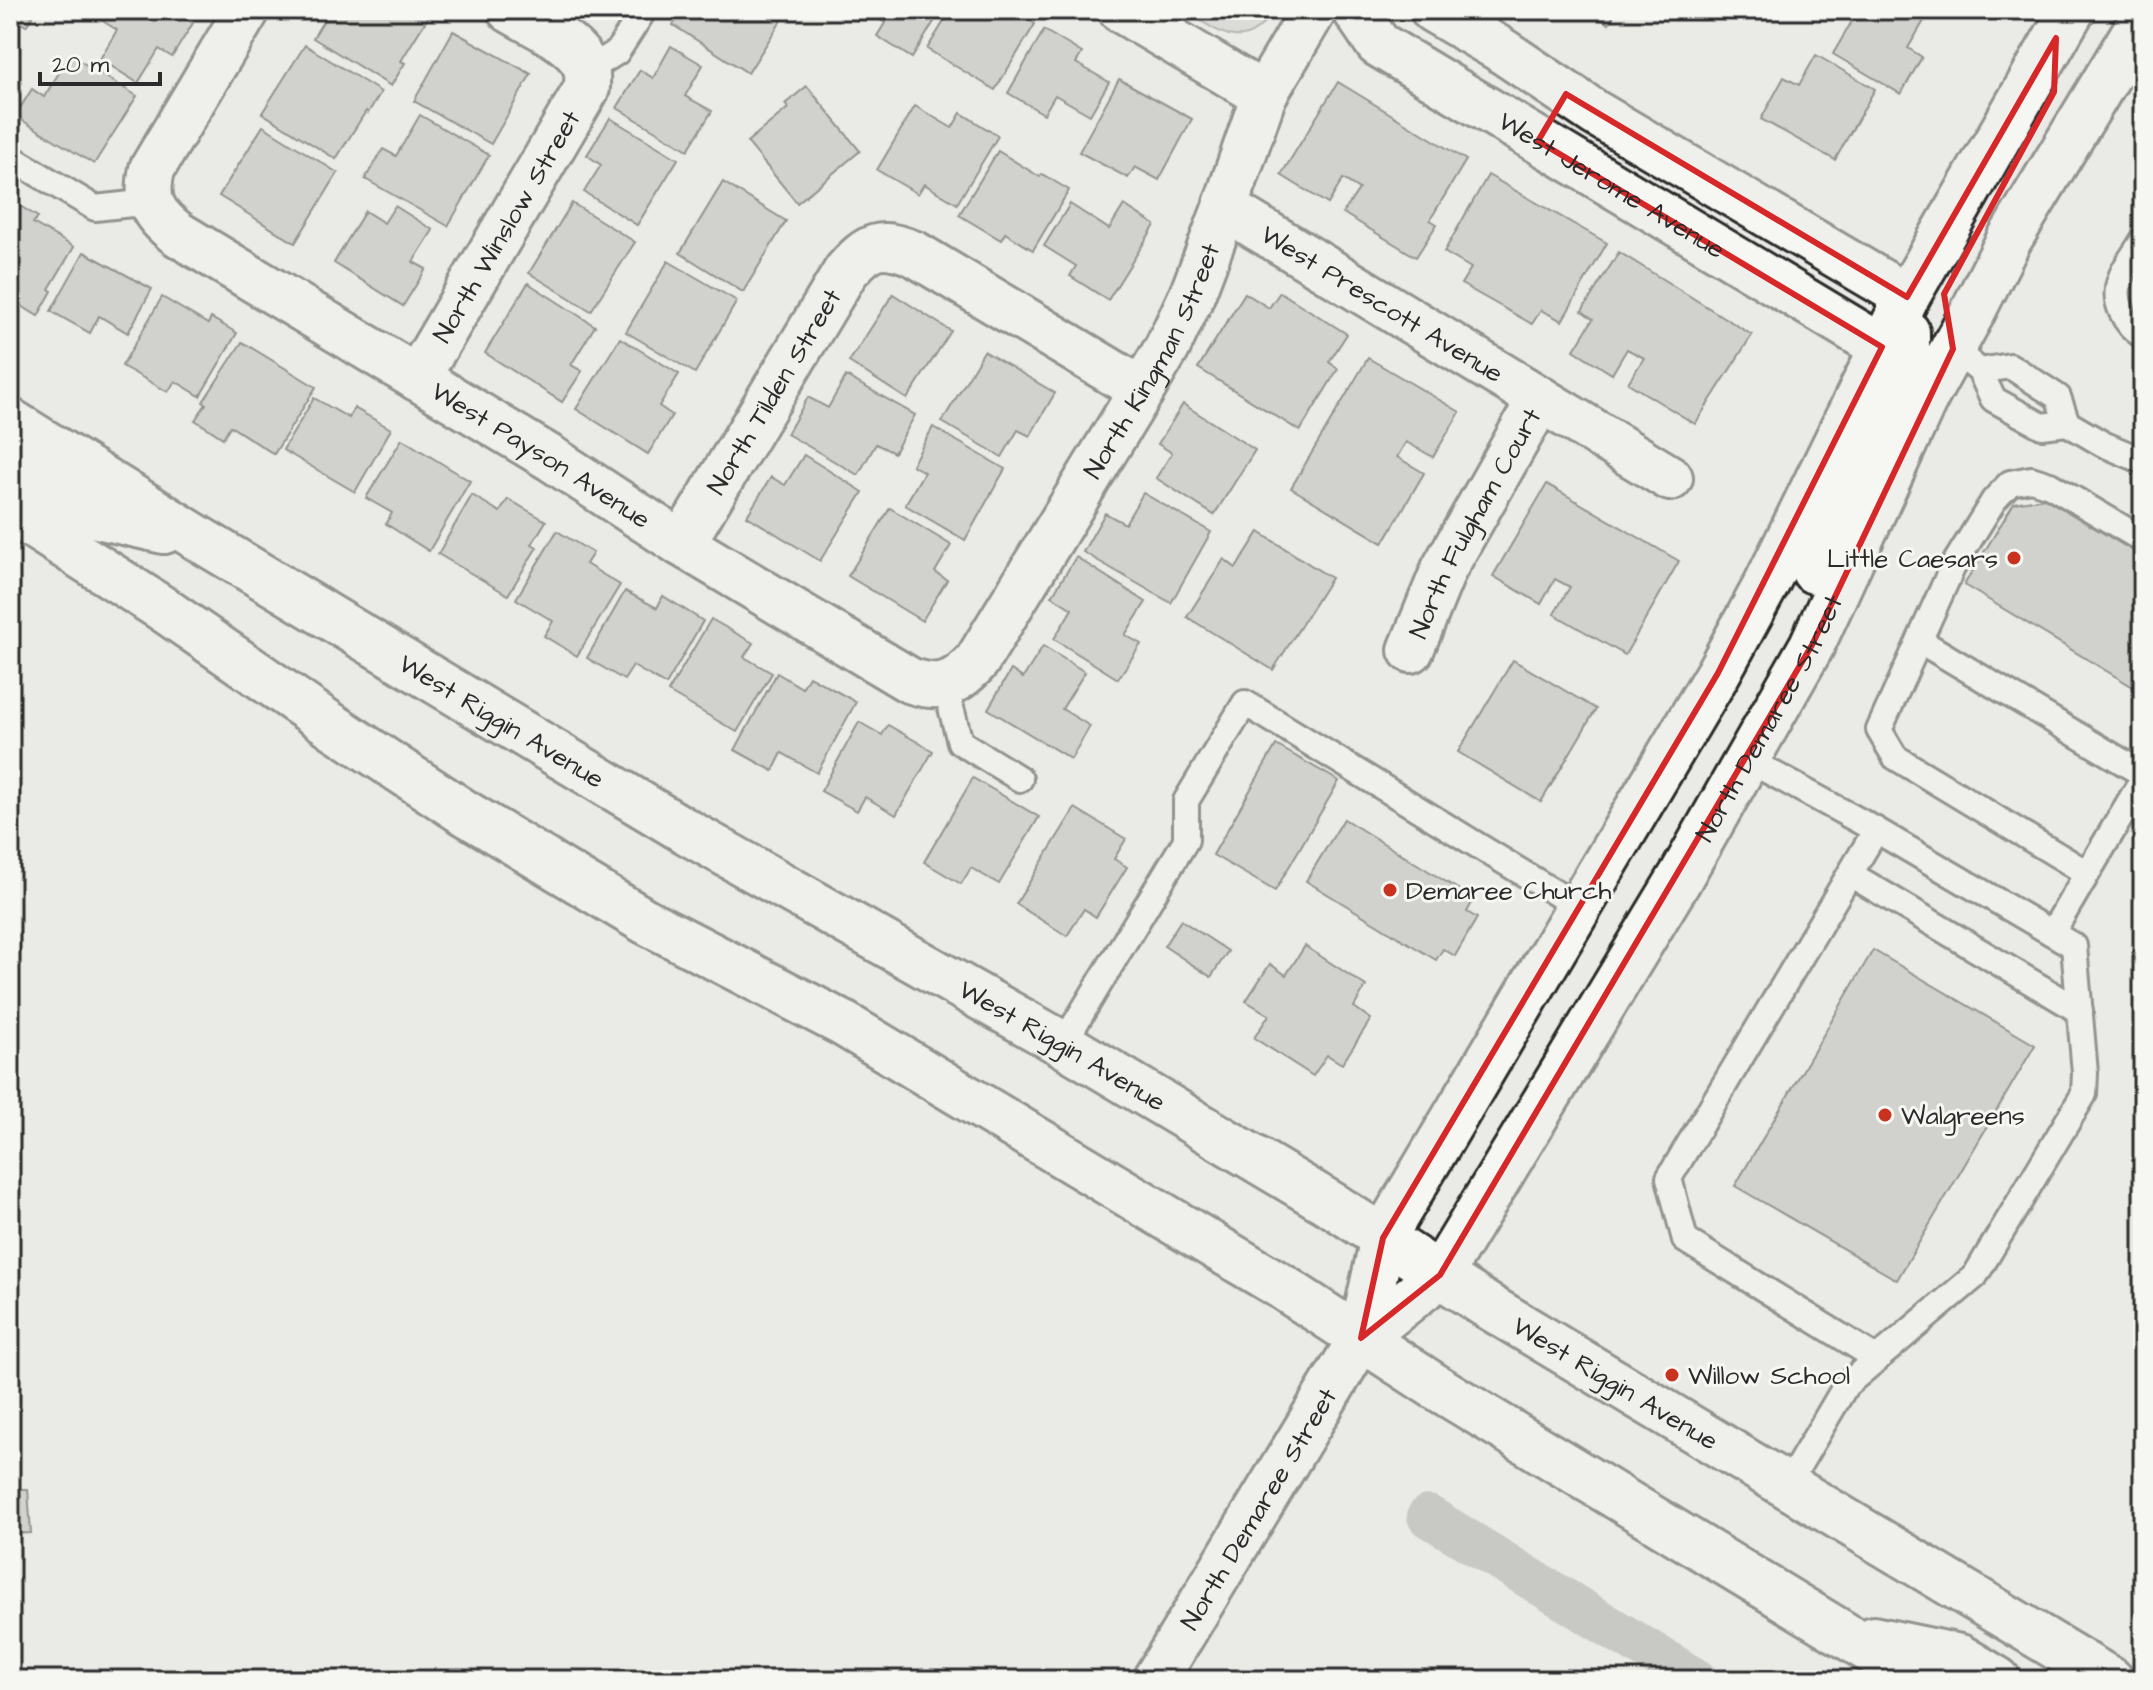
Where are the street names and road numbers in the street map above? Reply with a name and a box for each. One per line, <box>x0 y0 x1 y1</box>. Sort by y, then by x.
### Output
street label: North Winslow Street <box>425 103 589 350</box>
street label: West Jerome Avenue <box>1491 103 1732 268</box>
street label: West Prescott Avenue <box>1254 217 1510 392</box>
street label: North Kingman Street <box>1075 238 1229 486</box>
street label: North Tilden Street <box>699 282 851 502</box>
street label: West Payson Avenue <box>424 374 657 538</box>
street label: North Fulgham Court <box>1401 401 1550 644</box>
street label: North Demaree Street <box>1687 589 1852 848</box>
street label: West Riggin Avenue <box>392 646 611 797</box>
street label: West Riggin Avenue <box>952 972 1172 1120</box>
street label: West Riggin Avenue <box>1506 1308 1725 1459</box>
street label: North Demaree Street <box>1172 1381 1346 1637</box>

